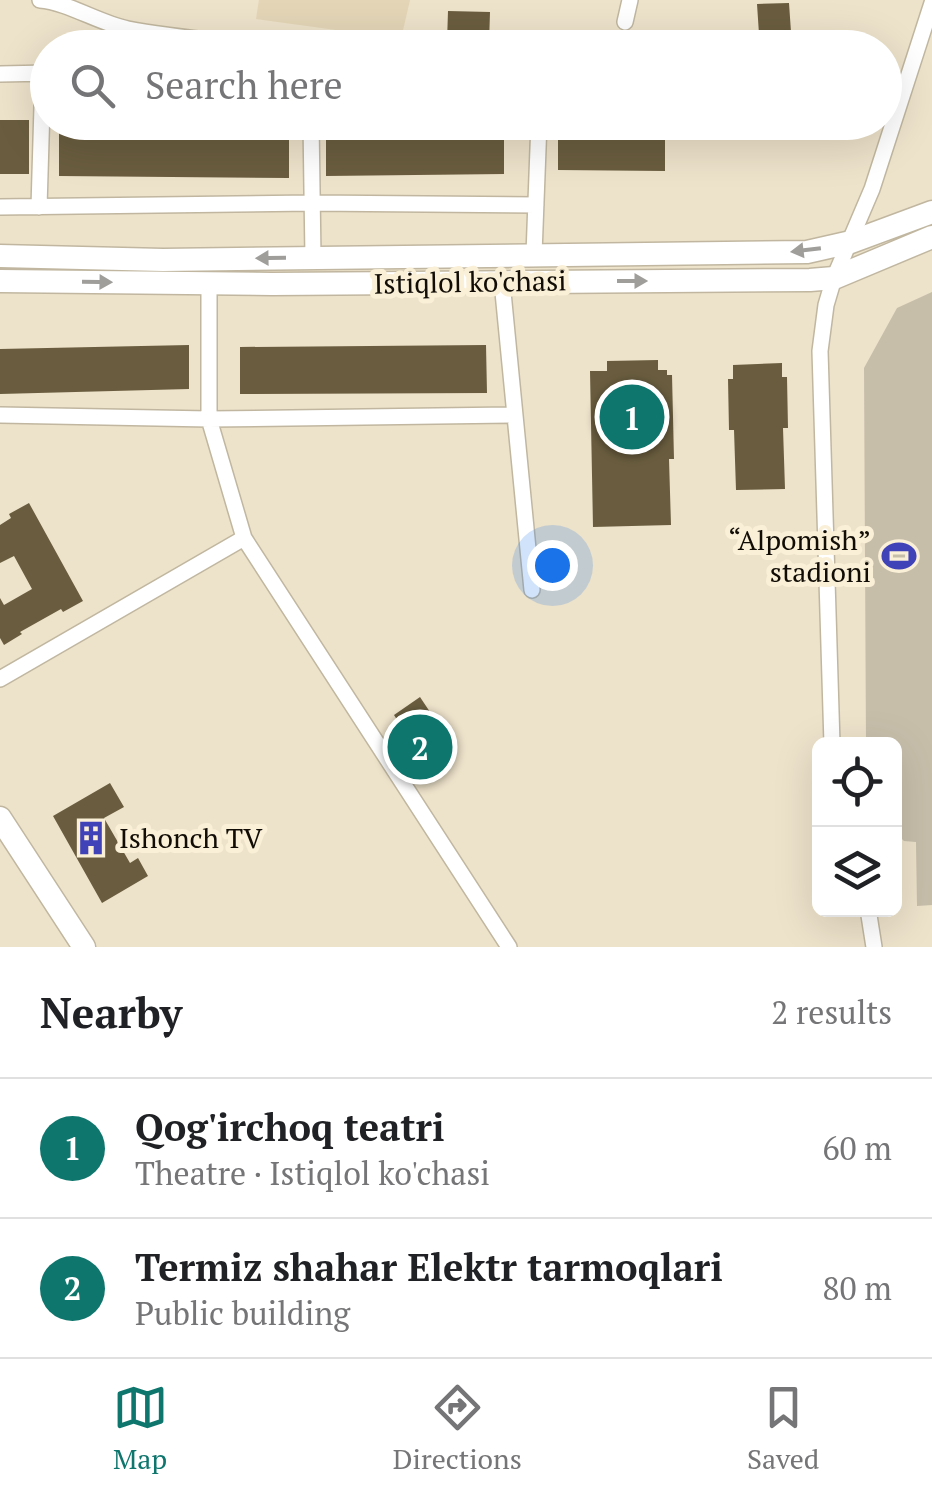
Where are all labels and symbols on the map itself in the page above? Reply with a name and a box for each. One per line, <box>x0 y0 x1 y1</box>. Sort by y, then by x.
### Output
one-way arrow <box>789 243 821 259</box>
one-way arrow <box>254 250 286 266</box>
street label: Istiqlol ko'chasi <box>373 261 567 302</box>
one-way arrow <box>617 273 649 289</box>
one-way arrow <box>82 275 114 291</box>
pin: 1 <box>600 380 664 454</box>
place label: “Alpomish” stadioni <box>728 521 871 590</box>
sports icon: “Alpomish” stadioni <box>880 537 918 575</box>
your location <box>527 540 578 591</box>
pin: 2 <box>388 710 452 784</box>
building icon: Ishonch TV <box>72 819 110 857</box>
place label: Ishonch TV <box>119 819 263 856</box>

